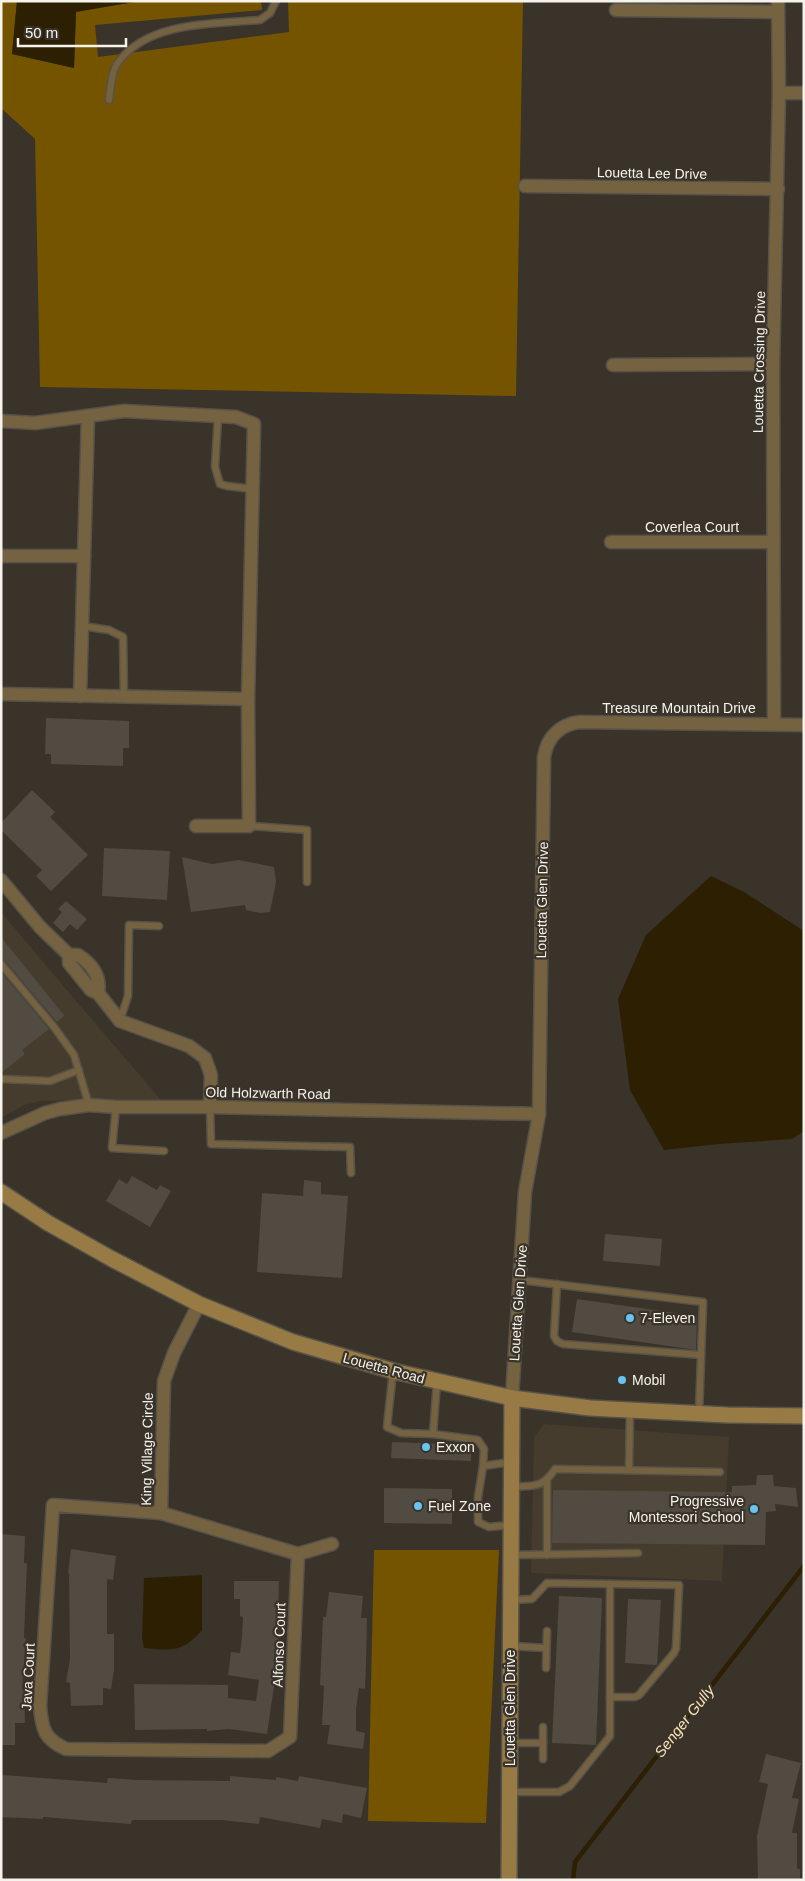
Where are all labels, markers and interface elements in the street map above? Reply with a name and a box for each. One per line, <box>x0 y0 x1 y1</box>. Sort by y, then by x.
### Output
scale bar <box>18 15 125 47</box>
text: 50 m <box>25 24 58 41</box>
street label: Louetta Lee Drive <box>597 164 708 182</box>
street label: Louetta Crossing Drive <box>750 290 768 433</box>
street label: Coverlea Court <box>645 519 739 535</box>
street label: Treasure Mountain Drive <box>602 700 756 716</box>
street label: Louetta Glen Drive <box>533 841 551 958</box>
street label: Old Holzwarth Road <box>205 1084 331 1102</box>
street label: Louetta Glen Drive <box>506 1244 530 1362</box>
place label: 7-Eleven <box>640 1310 695 1326</box>
marker: 7-Eleven <box>624 1312 636 1324</box>
street label: Louetta Road <box>341 1349 427 1387</box>
place label: Mobil <box>632 1372 665 1388</box>
marker: Mobil <box>616 1374 628 1386</box>
street label: King Village Circle <box>138 1392 156 1506</box>
place label: Exxon <box>436 1439 475 1455</box>
marker: Exxon <box>420 1441 432 1453</box>
place label: Progressive Montessori School <box>629 1493 744 1525</box>
place label: Fuel Zone <box>428 1498 491 1514</box>
marker: Fuel Zone <box>412 1500 424 1512</box>
marker: Progressive Montessori School <box>748 1503 760 1515</box>
street label: Alfonso Court <box>270 1602 288 1688</box>
street label: Java Court <box>18 1643 38 1711</box>
street label: Louetta Glen Drive <box>502 1649 518 1766</box>
water label: Senger Gully <box>651 1680 718 1760</box>

